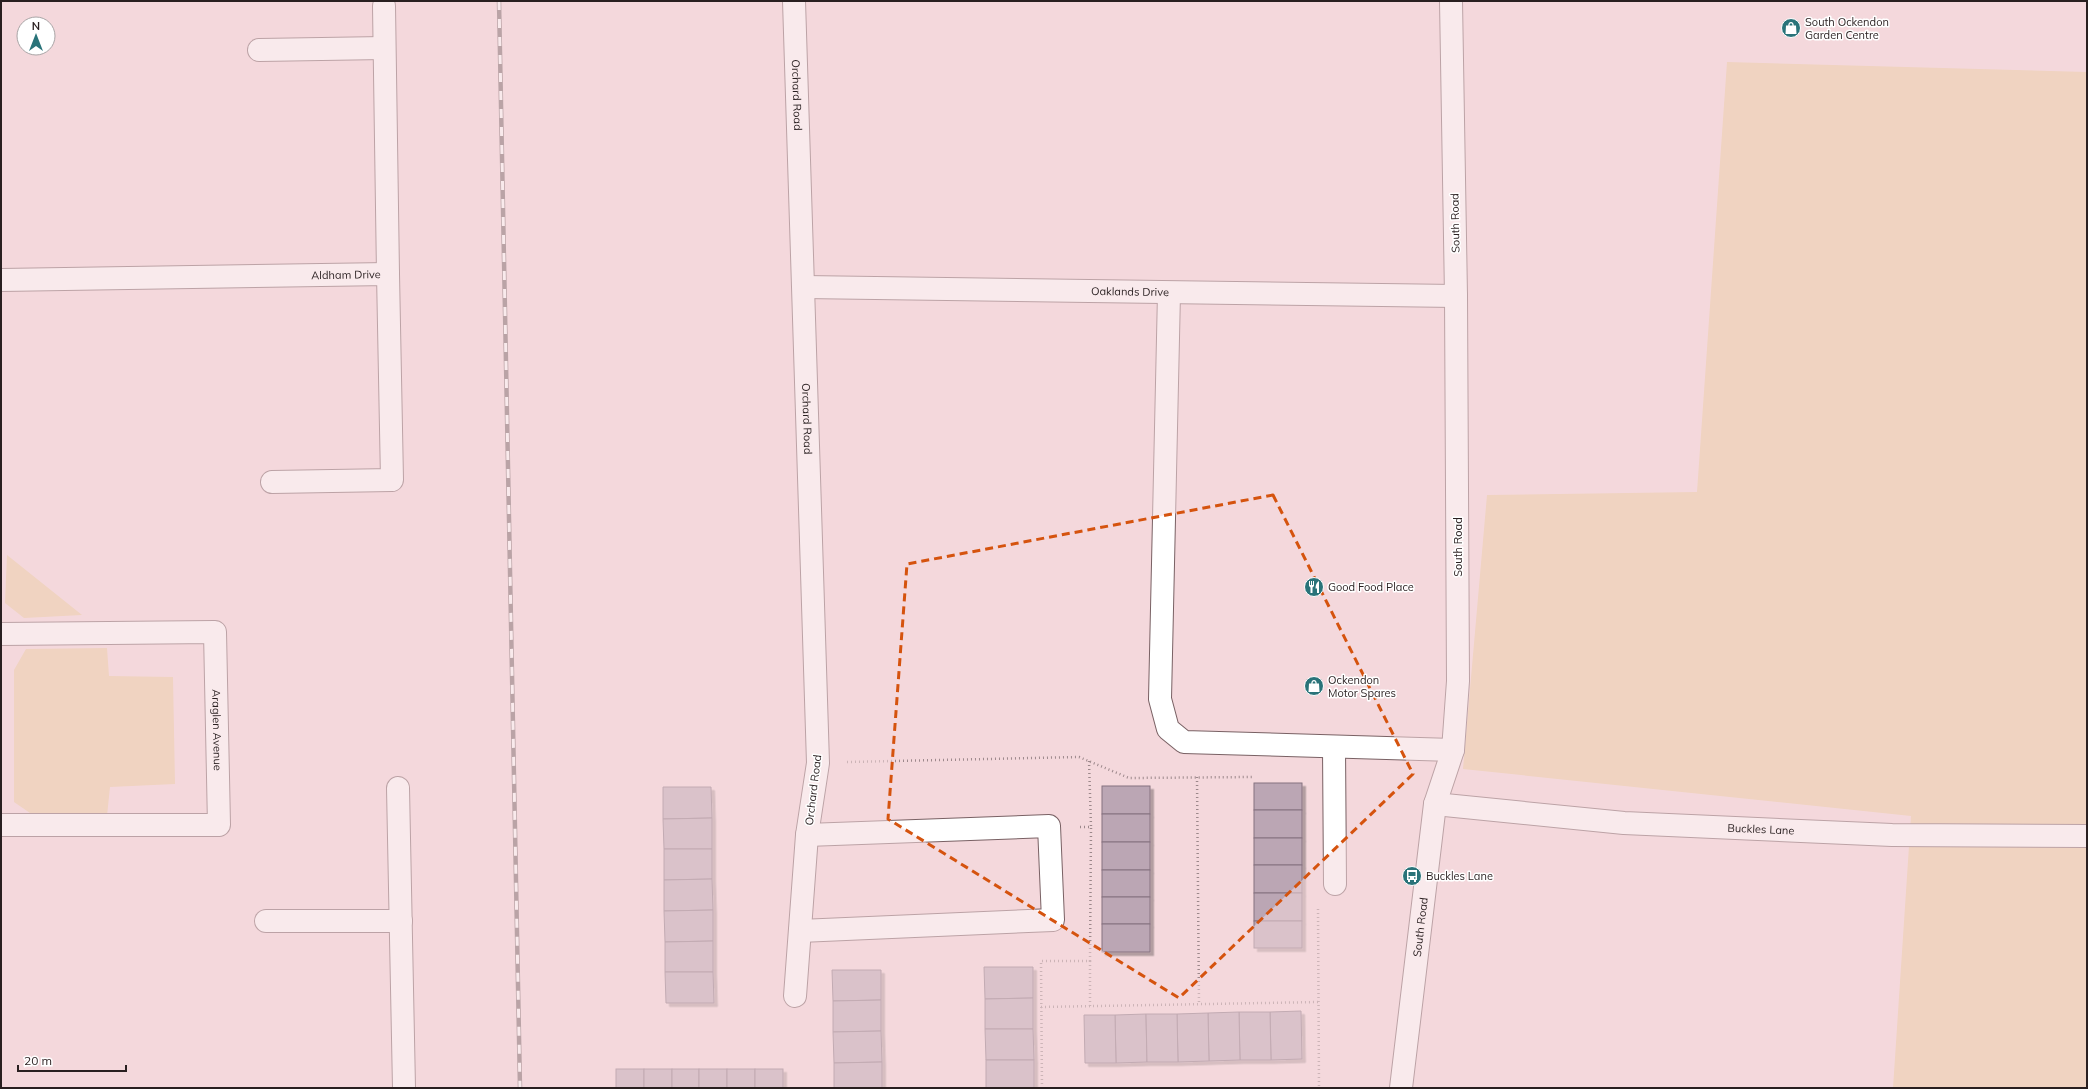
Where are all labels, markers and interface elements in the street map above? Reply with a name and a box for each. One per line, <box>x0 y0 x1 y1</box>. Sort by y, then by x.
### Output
place label: South Ockendon Garden Centre <box>1805 15 1889 42</box>
north arrow <box>16 16 56 56</box>
shop icon: South Ockendon Garden Centre <box>1780 17 1802 39</box>
text: N <box>32 19 40 33</box>
street label: Orchard Road <box>789 59 805 131</box>
street label: South Road <box>1447 193 1463 253</box>
street label: Aldham Drive <box>311 267 381 282</box>
street label: Oaklands Drive <box>1091 284 1169 299</box>
street label: Orchard Road <box>799 383 815 455</box>
street label: South Road <box>1451 517 1465 577</box>
restaurant icon: Good Food Place <box>1303 576 1325 598</box>
place label: Good Food Place <box>1328 580 1414 594</box>
place label: Ockendon Motor Spares <box>1328 673 1396 700</box>
shop icon: Ockendon Motor Spares <box>1303 675 1325 697</box>
street label: Araglen Avenue <box>209 689 225 771</box>
street label: Orchard Road <box>802 754 824 826</box>
street label: Buckles Lane <box>1727 821 1795 838</box>
bus stop icon: Buckles Lane <box>1401 865 1423 887</box>
place label: Buckles Lane <box>1426 869 1493 883</box>
street label: South Road <box>1410 897 1431 958</box>
scale bar <box>18 1047 126 1073</box>
text: 20 m <box>24 1053 52 1068</box>

